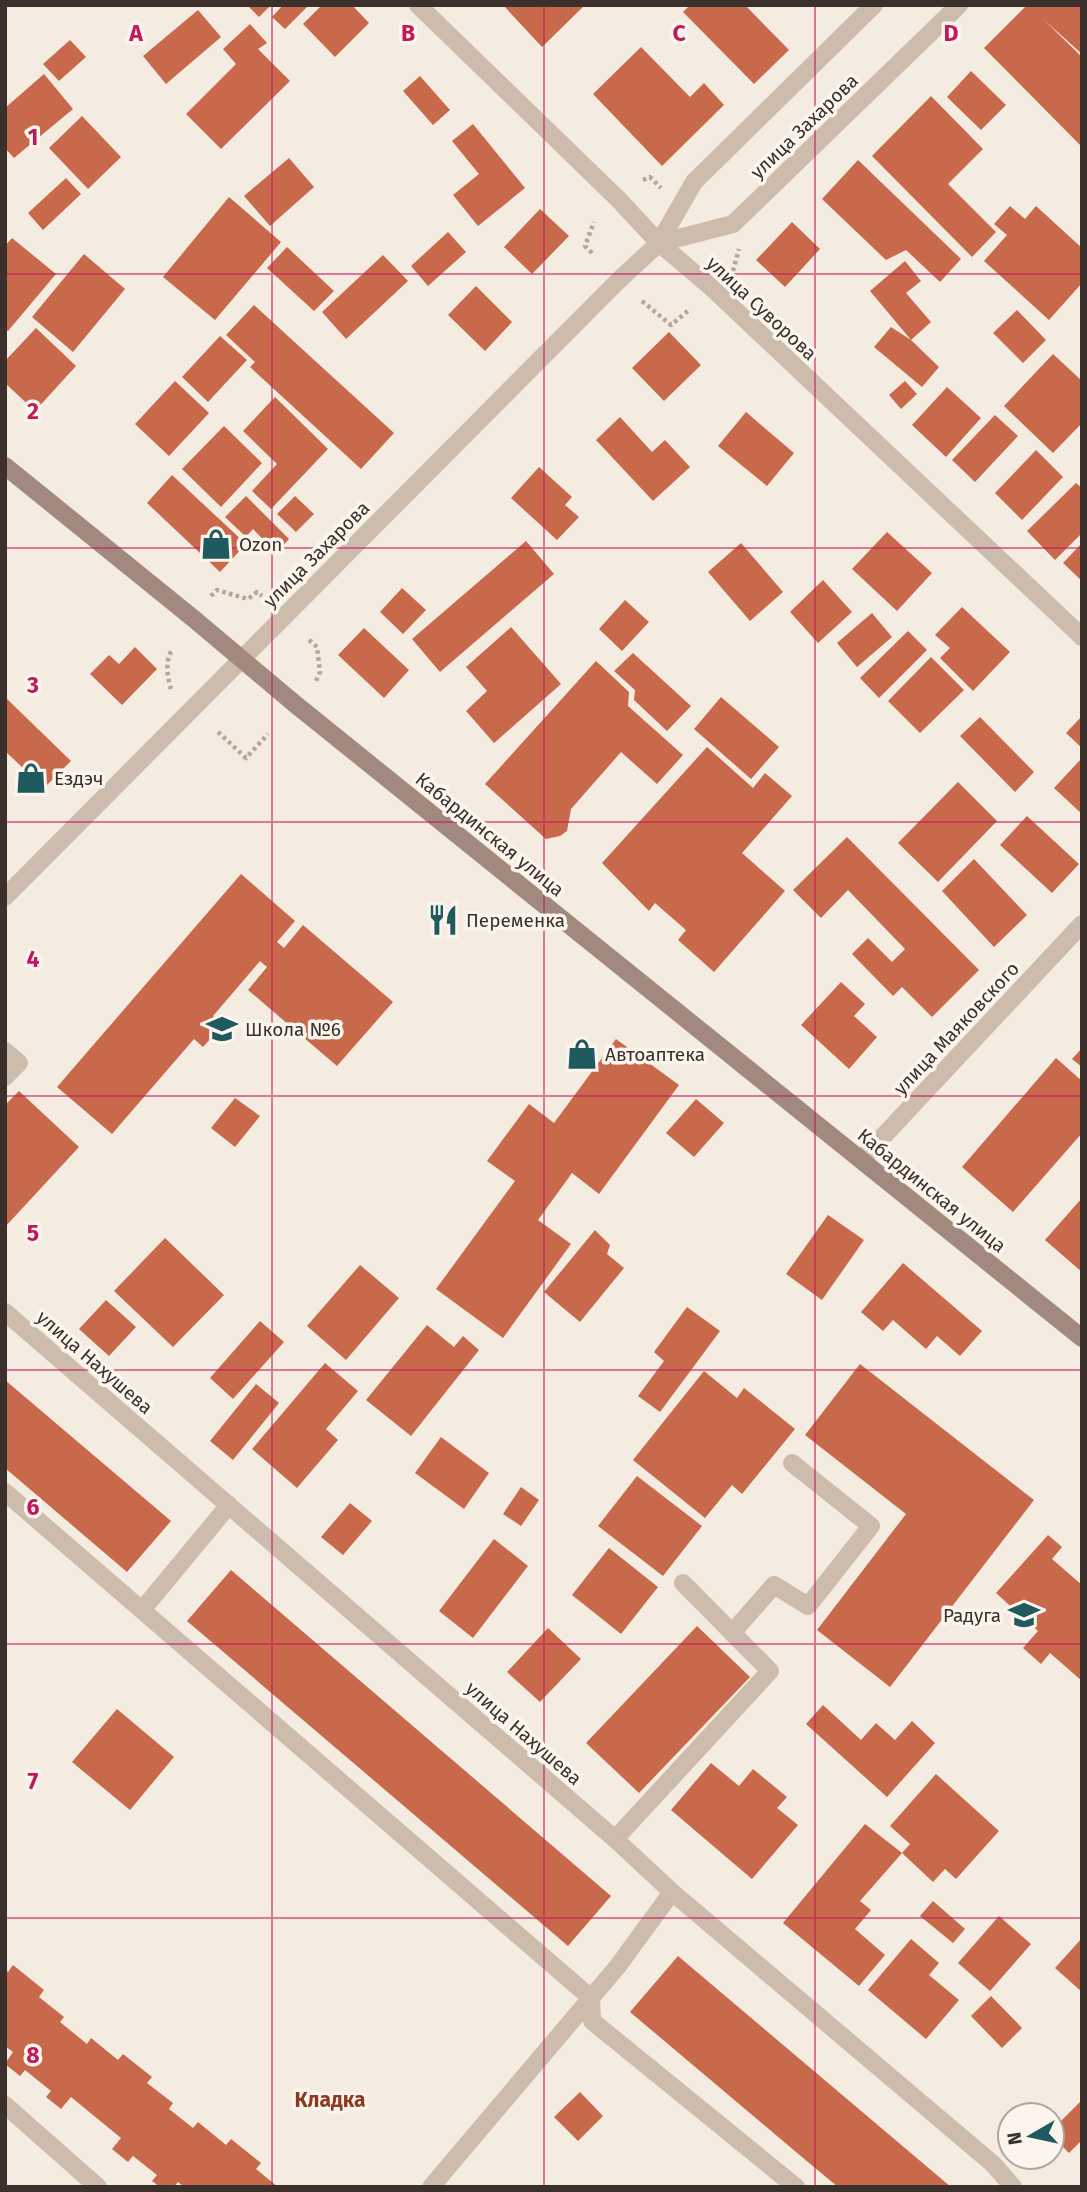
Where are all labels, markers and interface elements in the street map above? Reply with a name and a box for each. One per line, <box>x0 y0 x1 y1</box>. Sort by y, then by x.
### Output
text: A <box>128 19 143 47</box>
text: B <box>401 19 415 47</box>
text: C <box>672 19 686 47</box>
text: D <box>944 19 959 47</box>
street label: улица Захарова <box>746 69 863 184</box>
text: 1 <box>28 123 38 151</box>
street label: улица Суворова <box>702 252 821 365</box>
text: 2 <box>27 397 39 425</box>
street label: улица Захарова <box>258 496 374 612</box>
shop icon: Ozon <box>199 527 233 561</box>
place label: Ozon <box>239 533 282 556</box>
text: 3 <box>26 671 39 699</box>
shop icon: Ездэч <box>14 761 48 795</box>
place label: Ездэч <box>54 767 104 790</box>
street label: Кабардинская улица <box>411 767 569 901</box>
restaurant icon: Переменка <box>426 903 460 937</box>
place label: Переменка <box>466 909 565 932</box>
text: 4 <box>27 945 40 973</box>
street label: улица Маяковского <box>889 957 1024 1100</box>
school or university icon: Школа №6 <box>205 1012 239 1046</box>
place label: Школа №6 <box>245 1018 341 1041</box>
shop icon: Автоаптека <box>565 1037 599 1071</box>
place label: Автоаптека <box>605 1043 705 1066</box>
street label: Кабардинская улица <box>853 1123 1011 1257</box>
text: 5 <box>27 1219 39 1247</box>
street label: улица Нахушева <box>32 1306 157 1419</box>
text: 6 <box>27 1493 40 1521</box>
school or university icon: Радуга <box>1007 1598 1041 1632</box>
place label: Радуга <box>943 1604 1001 1627</box>
street label: улица Нахушева <box>461 1677 586 1790</box>
text: 7 <box>28 1767 39 1795</box>
text: 8 <box>26 2041 40 2069</box>
district label: Кладка <box>295 2087 365 2113</box>
north arrow <box>996 2101 1066 2171</box>
text: N <box>1002 2131 1027 2147</box>

